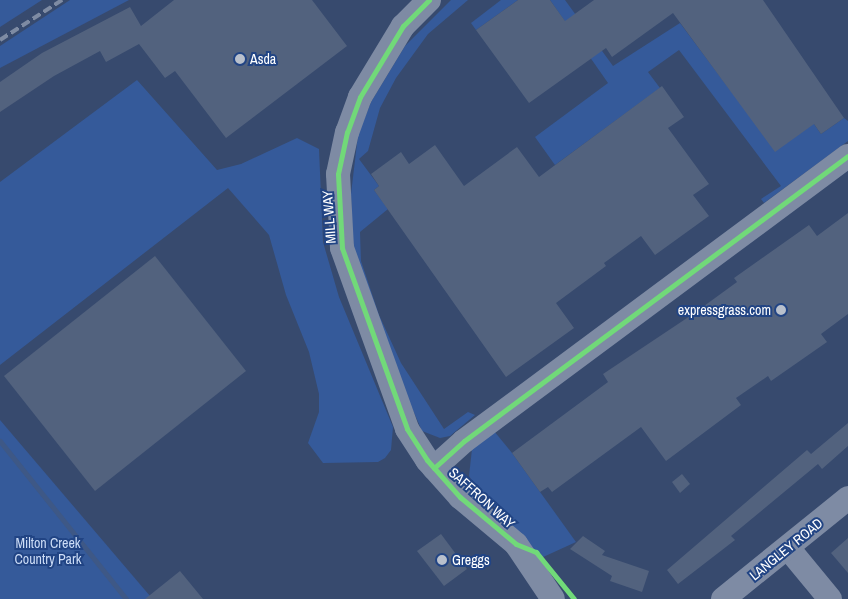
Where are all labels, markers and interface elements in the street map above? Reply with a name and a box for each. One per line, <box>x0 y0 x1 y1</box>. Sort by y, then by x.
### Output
place label: Asda <box>250 51 276 67</box>
marker: Asda <box>234 53 246 65</box>
street label: MILL WAY <box>319 190 339 244</box>
place label: expressgrass.com <box>678 302 771 318</box>
marker: expressgrass.com <box>775 304 787 316</box>
street label: SAFFRON WAY <box>446 464 518 532</box>
street label: LANGLEY ROAD <box>746 514 826 584</box>
park label: Milton Creek Country Park <box>15 535 81 568</box>
place label: Greggs <box>452 552 490 568</box>
marker: Greggs <box>436 554 448 566</box>

